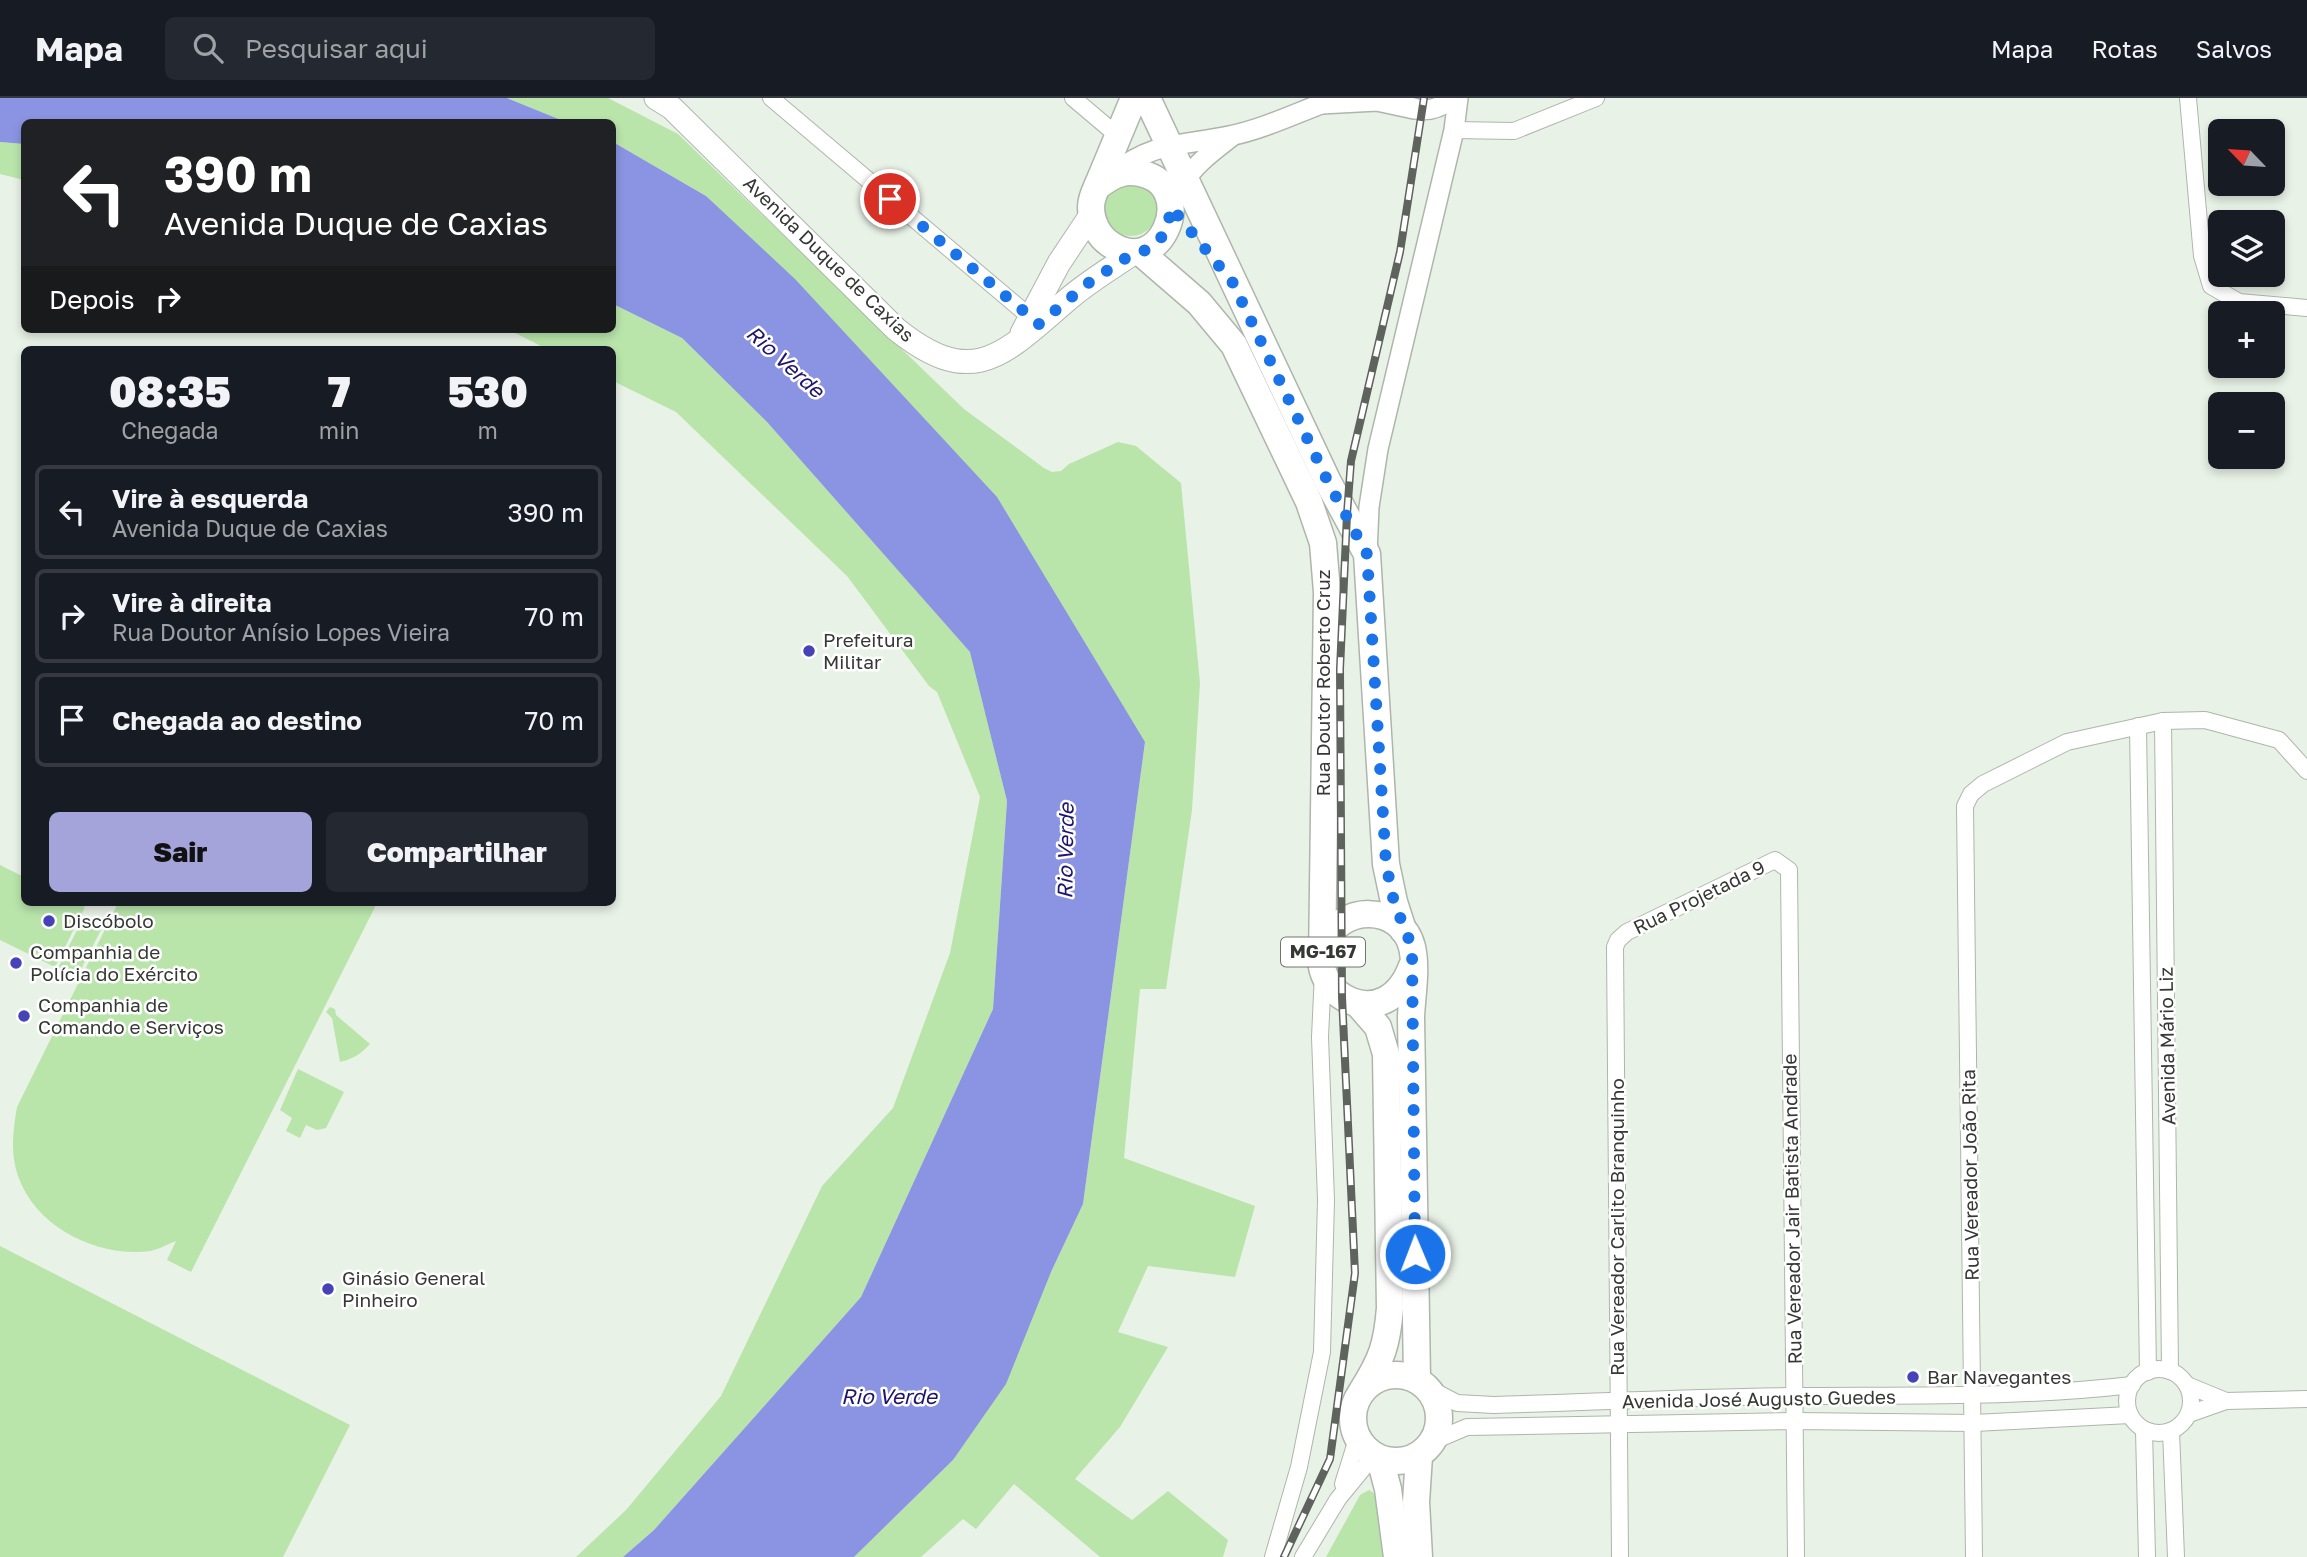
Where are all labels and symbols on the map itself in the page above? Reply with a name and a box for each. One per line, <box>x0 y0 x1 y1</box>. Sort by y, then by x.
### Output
north arrow <box>2208 119 2286 196</box>
pin <box>860 169 920 229</box>
street label: Avenida Duque de Caxias <box>739 171 919 346</box>
water label: Rio Verde <box>741 320 831 404</box>
street label: Rua Doutor Roberto Cruz <box>1311 570 1334 796</box>
place label: Prefeitura Militar <box>823 628 913 673</box>
marker: Prefeitura Militar <box>801 643 817 659</box>
water label: Rio Verde <box>1051 801 1079 899</box>
street label: Rua Projetada 9 <box>1629 855 1768 938</box>
place label: Discóbolo <box>63 909 154 932</box>
marker: Discóbolo <box>41 913 57 929</box>
road number: MG-167 <box>1281 938 1365 966</box>
place label: Companhia de Polícia do Exército <box>30 940 198 985</box>
marker: Companhia de Polícia do Exército <box>8 955 24 971</box>
street label: Avenida Mário Liz <box>2154 967 2179 1125</box>
place label: Companhia de Comando e Serviços <box>38 993 224 1038</box>
marker: Companhia de Comando e Serviços <box>16 1008 32 1024</box>
street label: Rua Vereador Jair Batista Andrade <box>1777 1053 1806 1365</box>
street label: Rua Vereador João Rita <box>1956 1069 1983 1281</box>
street label: Rua Vereador Carlito Branquinho <box>1605 1078 1628 1376</box>
position arrow <box>1378 1217 1452 1291</box>
place label: Ginásio General Pinheiro <box>342 1266 485 1311</box>
marker: Ginásio General Pinheiro <box>320 1281 336 1297</box>
place label: Bar Navegantes <box>1927 1365 2071 1388</box>
marker: Bar Navegantes <box>1905 1369 1921 1385</box>
water label: Rio Verde <box>841 1383 939 1409</box>
street label: Avenida José Augusto Guedes <box>1622 1385 1896 1412</box>

